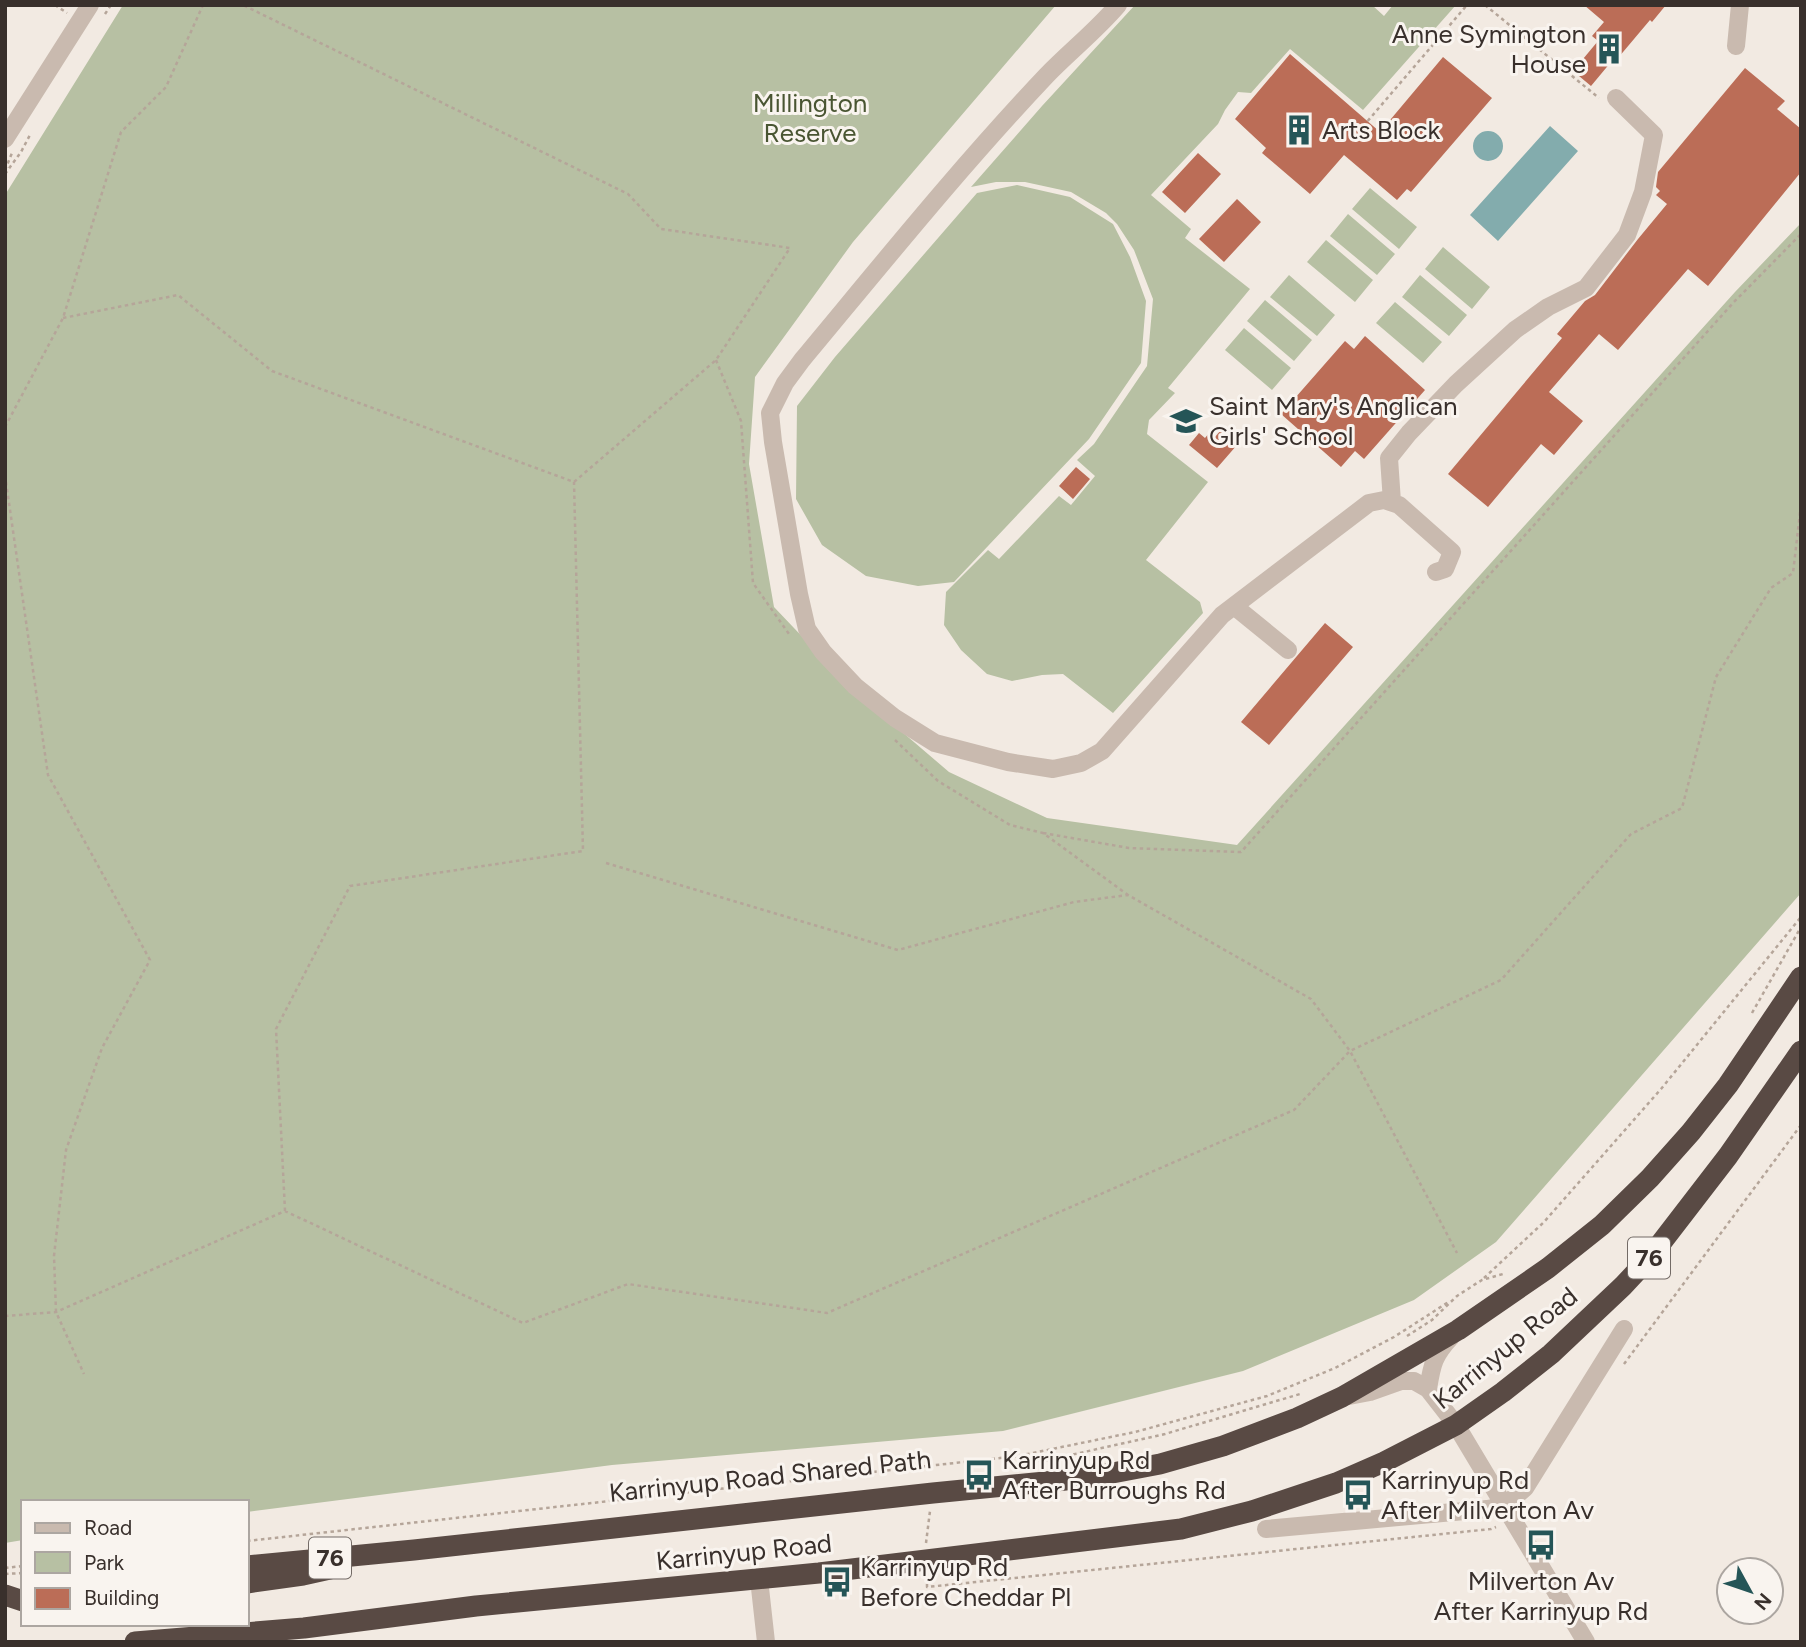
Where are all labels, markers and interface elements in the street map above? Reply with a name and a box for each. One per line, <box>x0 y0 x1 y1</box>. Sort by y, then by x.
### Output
place label: Anne Symington House <box>1392 18 1586 80</box>
building icon: Anne Symington House <box>1592 32 1626 66</box>
park label: Millington Reserve <box>753 87 867 149</box>
building icon: Arts Block <box>1282 113 1316 147</box>
place label: Arts Block <box>1322 114 1441 146</box>
place label: Saint Mary's Anglican Girls' School <box>1209 390 1457 452</box>
school or university icon: Saint Mary's Anglican Girls' School <box>1169 404 1203 438</box>
road number: 76 <box>1628 1238 1670 1278</box>
street label: Karrinyup Road <box>1426 1280 1584 1416</box>
street label: Karrinyup Road Shared Path <box>607 1443 933 1509</box>
place label: Karrinyup Rd After Burroughs Rd <box>1002 1444 1226 1506</box>
bus stop icon: Karrinyup Rd After Burroughs Rd <box>962 1458 996 1492</box>
place label: Karrinyup Rd After Milverton Av <box>1381 1464 1594 1526</box>
bus stop icon: Karrinyup Rd After Milverton Av <box>1341 1478 1375 1512</box>
legend <box>21 1500 248 1626</box>
text: Road <box>84 1515 132 1540</box>
street label: Karrinyup Road <box>654 1527 834 1577</box>
bus stop icon: Milverton Av After Karrinyup Rd <box>1524 1528 1558 1562</box>
road number: 76 <box>309 1538 351 1578</box>
text: Park <box>84 1550 125 1575</box>
place label: Karrinyup Rd Before Cheddar Pl <box>860 1551 1071 1613</box>
north arrow <box>1715 1556 1785 1626</box>
bus stop icon: Karrinyup Rd Before Cheddar Pl <box>820 1565 854 1599</box>
place label: Milverton Av After Karrinyup Rd <box>1434 1565 1648 1627</box>
text: Building <box>84 1585 159 1610</box>
text: N <box>1749 1589 1776 1615</box>

